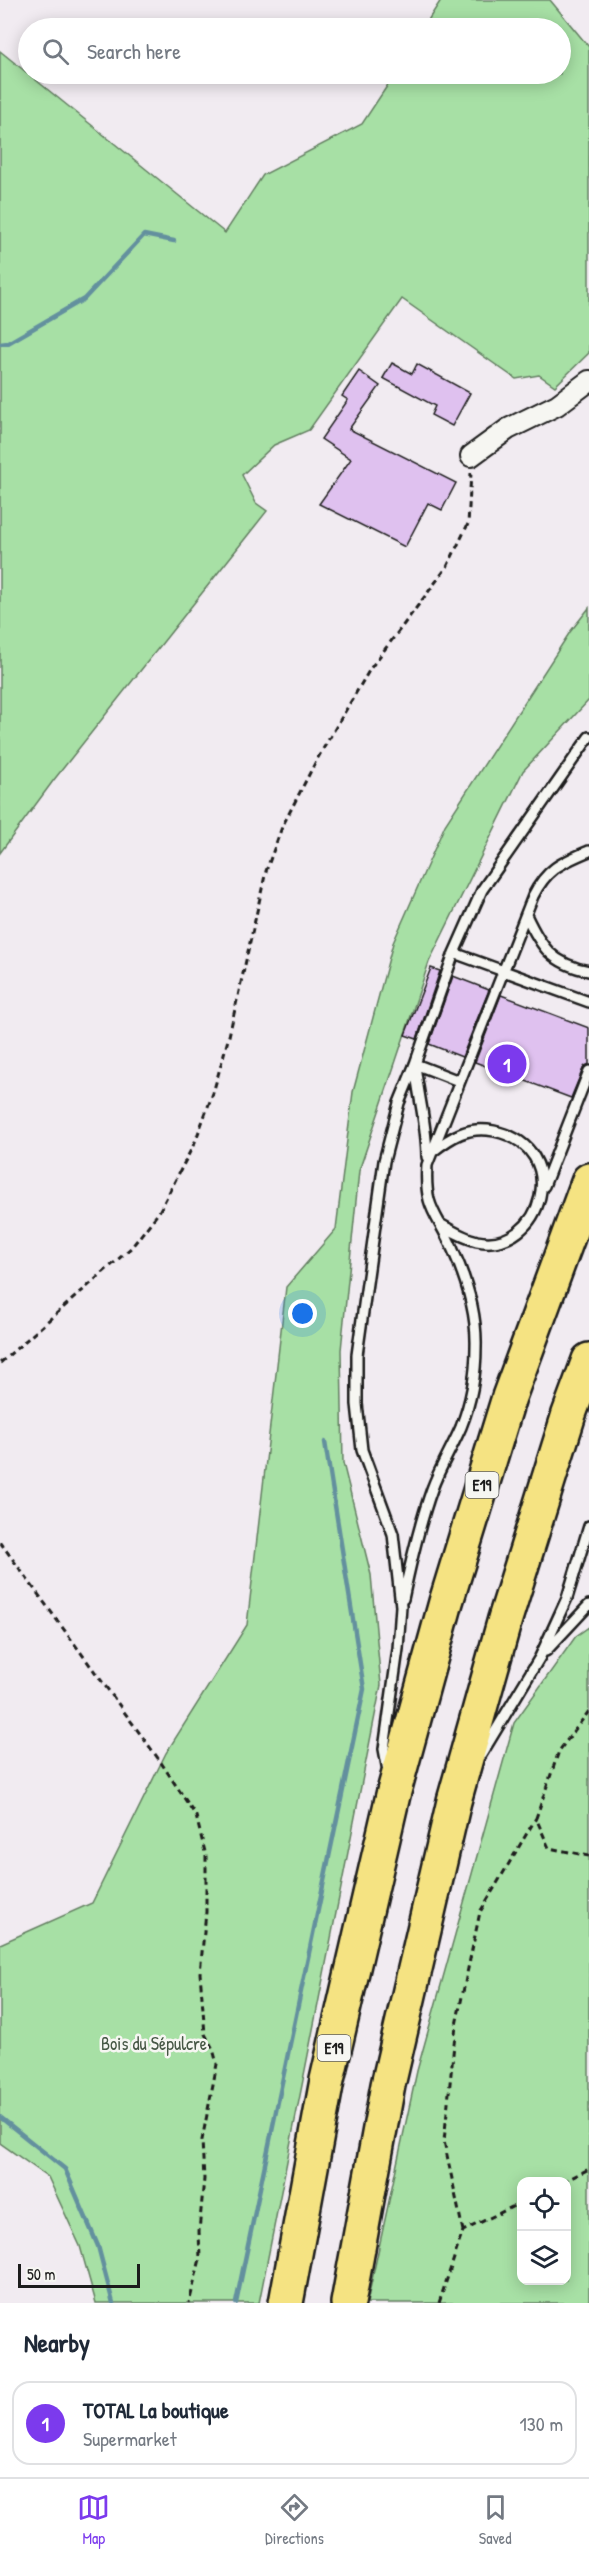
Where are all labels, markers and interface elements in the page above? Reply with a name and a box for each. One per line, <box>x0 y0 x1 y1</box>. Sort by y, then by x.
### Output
search box <box>18 18 571 84</box>
icon: search <box>39 35 72 68</box>
text: Search here <box>87 36 181 66</box>
pin: 1 <box>488 1042 526 1086</box>
your location <box>288 1299 317 1328</box>
road number: E19 <box>466 1472 498 1498</box>
park label: Bois du Sépulcre <box>101 2031 207 2056</box>
road number: E19 <box>318 2035 350 2061</box>
map controls <box>517 2177 571 2285</box>
button: locate <box>517 2177 571 2231</box>
button: layers <box>517 2231 571 2285</box>
scale bar <box>18 2261 140 2288</box>
text: 50 m <box>27 2263 56 2285</box>
text: Nearby <box>24 2325 90 2360</box>
text: TOTAL La boutique <box>83 2395 229 2425</box>
text: 1 <box>42 2410 49 2437</box>
text: 130 m <box>520 2410 563 2437</box>
text: Supermarket <box>83 2425 177 2452</box>
tab: Map <box>77 2491 110 2549</box>
tab: Directions <box>265 2491 324 2549</box>
tab: Saved <box>479 2491 512 2549</box>

